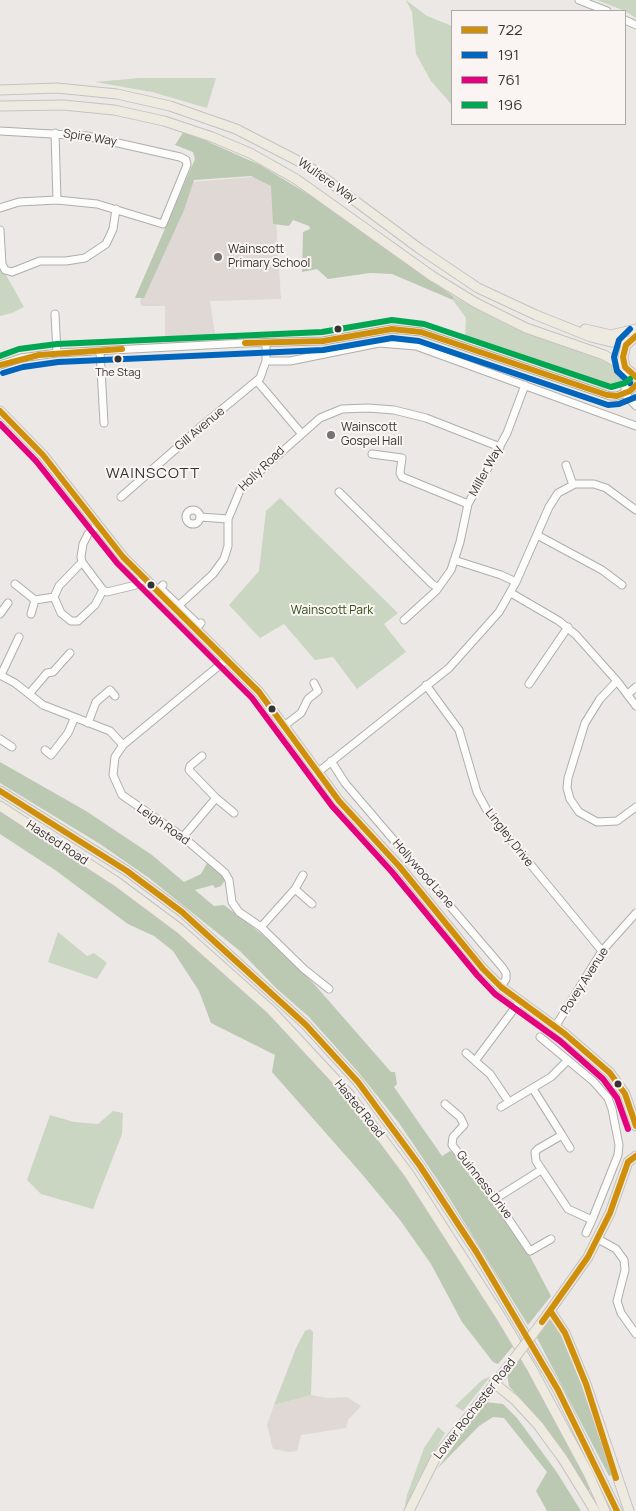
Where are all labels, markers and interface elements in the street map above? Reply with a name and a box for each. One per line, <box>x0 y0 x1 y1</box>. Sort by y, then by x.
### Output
legend <box>451 10 626 125</box>
text: 722 <box>498 19 523 40</box>
text: 191 <box>498 44 519 65</box>
text: 761 <box>498 69 520 90</box>
text: 196 <box>498 94 522 115</box>
street label: Spire Way <box>62 127 118 149</box>
street label: Wulfere Way <box>295 155 359 207</box>
place label: Wainscott Primary School <box>228 243 310 271</box>
marker: Wainscott Primary School <box>212 251 224 263</box>
unlabelled marker <box>333 324 343 334</box>
marker: The Stag <box>113 354 123 364</box>
place label: The Stag <box>95 366 141 380</box>
street label: Gill Avenue <box>172 404 228 454</box>
place label: Wainscott Gospel Hall <box>341 421 403 449</box>
marker: Wainscott Gospel Hall <box>325 429 337 441</box>
street label: Miller Way <box>466 443 506 499</box>
street label: Holly Road <box>236 444 288 494</box>
district label: WAINSCOTT <box>105 465 201 483</box>
unlabelled marker <box>146 580 156 590</box>
park label: Wainscott Park <box>291 604 373 618</box>
unlabelled marker <box>267 704 277 714</box>
street label: Leigh Road <box>134 802 192 848</box>
street label: Lingley Drive <box>482 806 536 870</box>
street label: Hasted Road <box>23 818 91 868</box>
street label: Hollywood Lane <box>389 837 457 911</box>
street label: Povey Avenue <box>558 945 612 1017</box>
street label: Hasted Road <box>331 1077 387 1141</box>
unlabelled marker <box>613 1079 623 1089</box>
street label: Guinness Drive <box>453 1148 515 1222</box>
street label: Lower Rochester Road <box>431 1356 519 1462</box>

